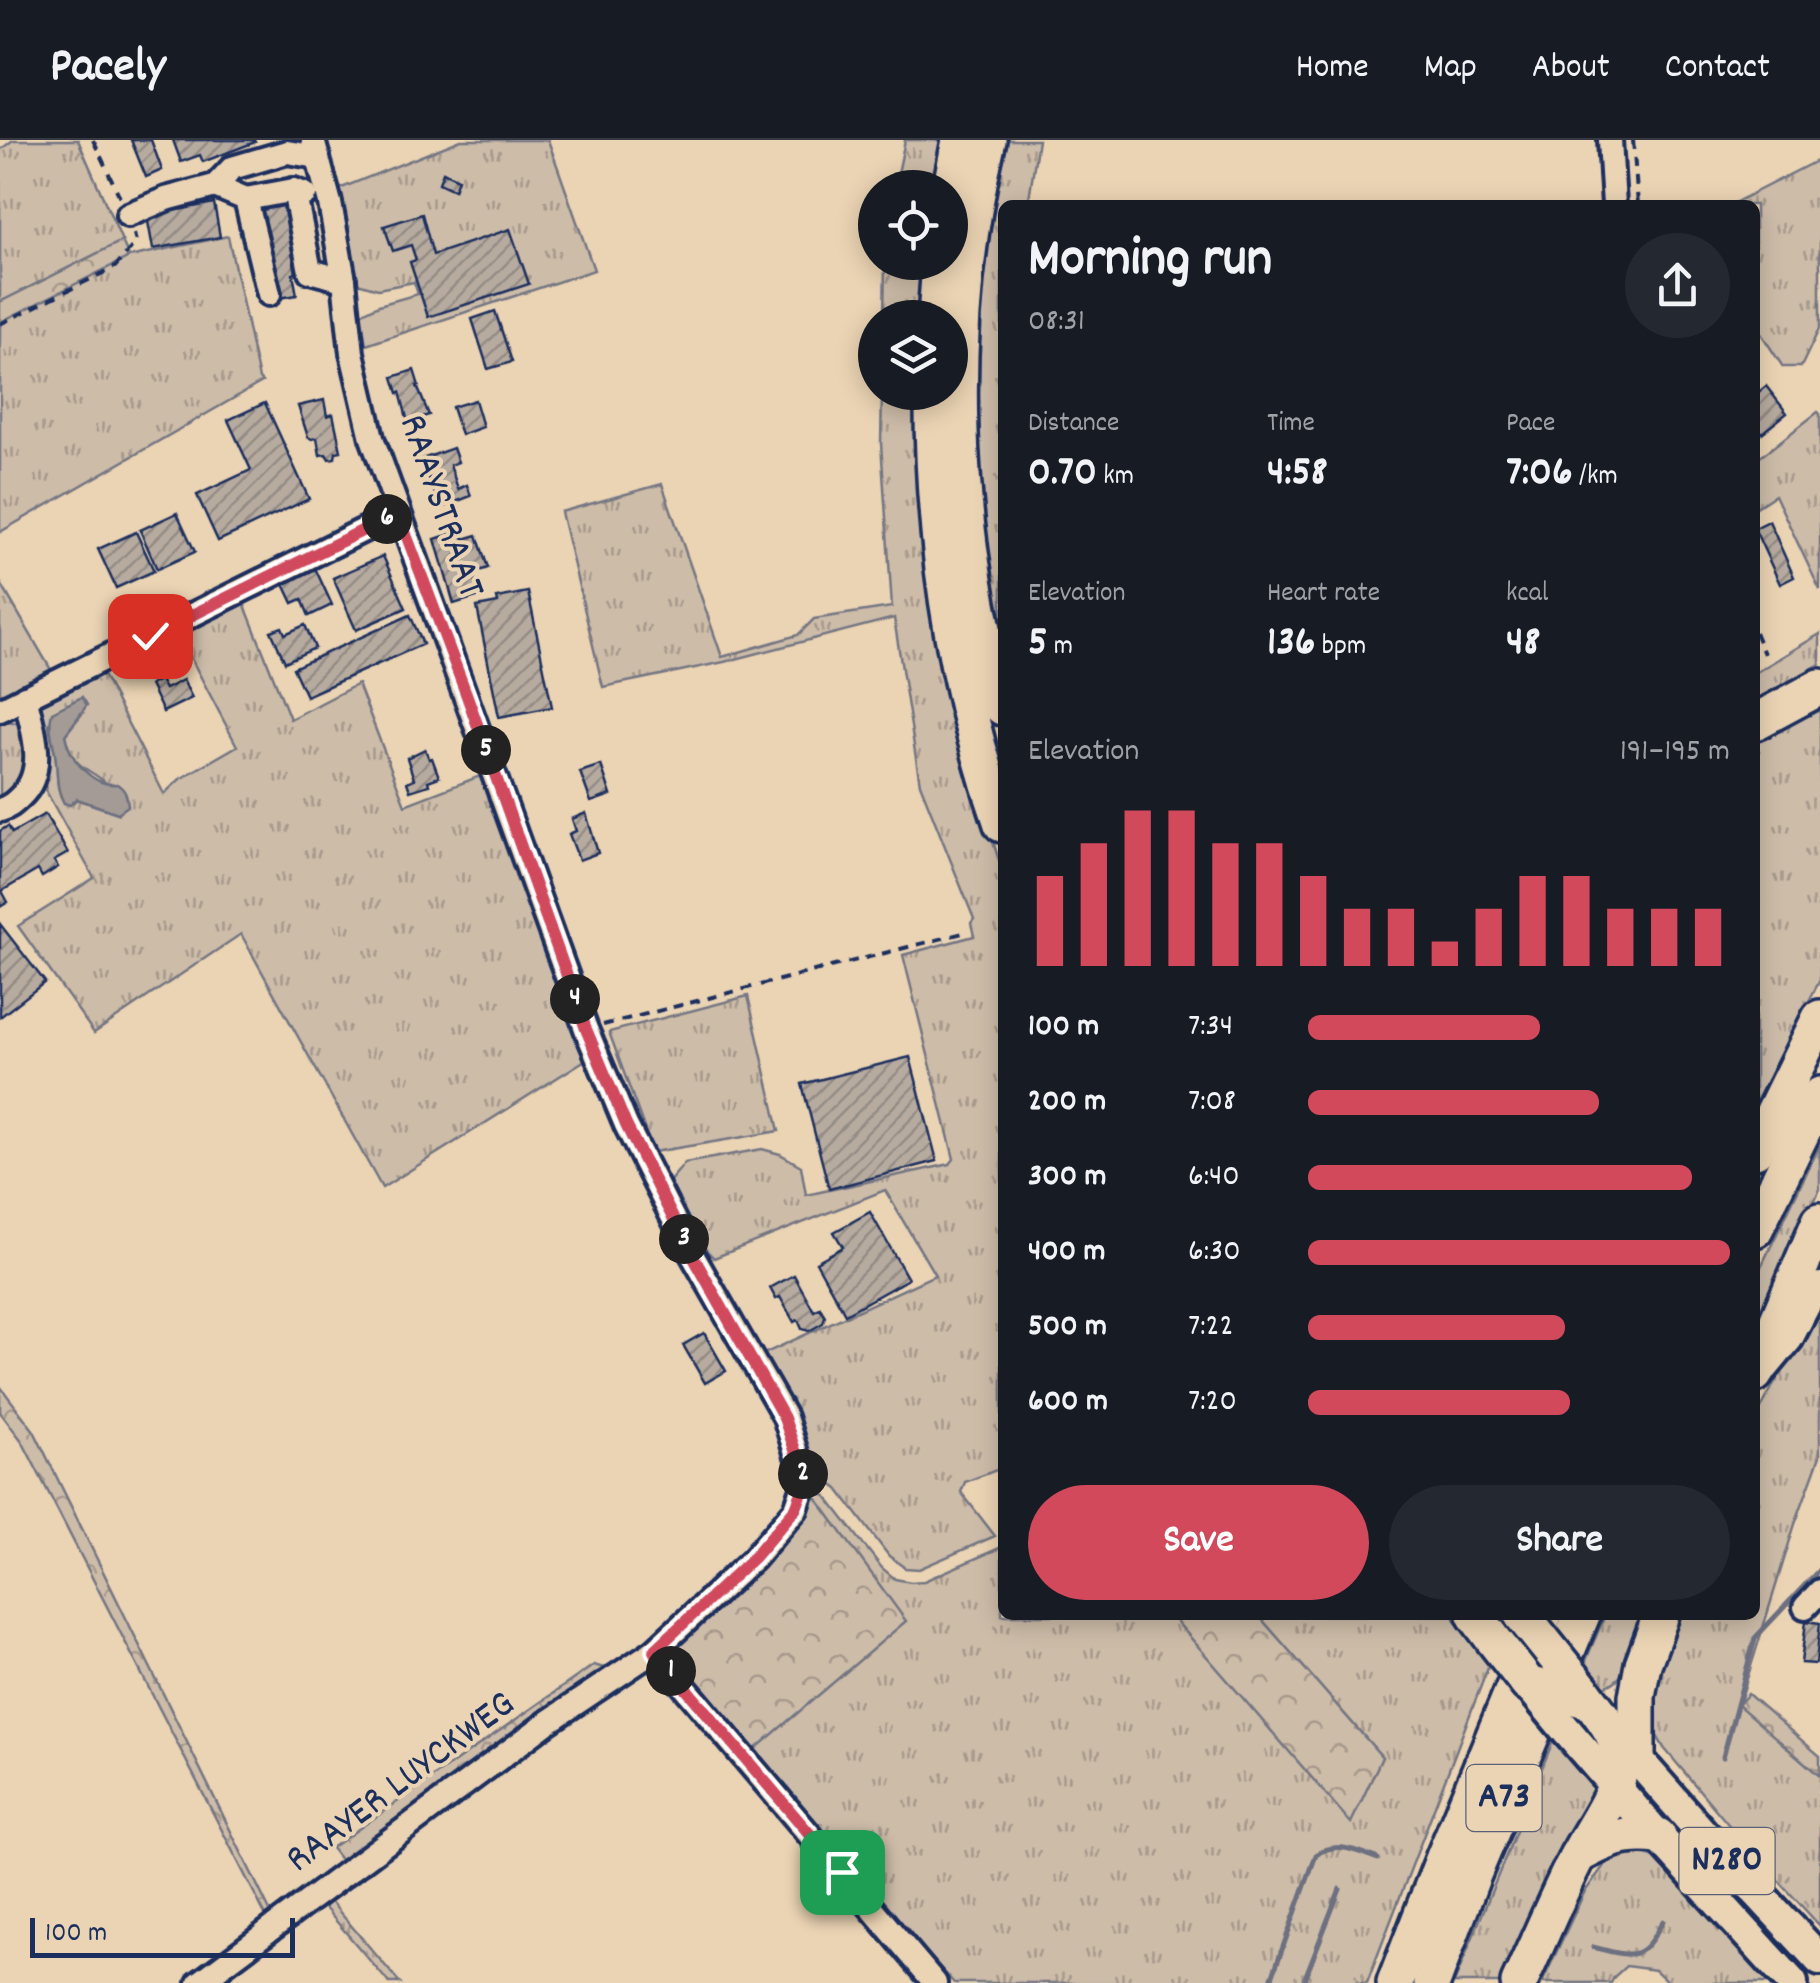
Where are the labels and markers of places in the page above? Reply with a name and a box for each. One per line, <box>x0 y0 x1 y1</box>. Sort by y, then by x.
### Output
pin: 6 <box>362 494 412 544</box>
pin <box>108 594 193 679</box>
pin: 5 <box>461 725 511 775</box>
pin: 4 <box>550 974 600 1024</box>
pin: 3 <box>659 1214 709 1264</box>
pin: 2 <box>778 1449 828 1499</box>
pin: 1 <box>646 1646 696 1696</box>
pin <box>800 1830 885 1915</box>

